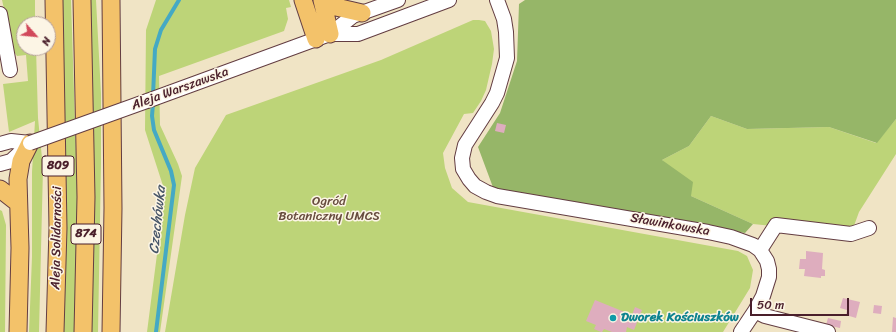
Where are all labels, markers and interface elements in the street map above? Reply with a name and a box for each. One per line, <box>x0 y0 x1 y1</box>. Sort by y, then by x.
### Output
north arrow <box>16 16 56 56</box>
text: N <box>36 34 56 49</box>
street label: Aleja Warszawska <box>129 64 231 114</box>
road number: 809 <box>42 156 74 176</box>
water label: Czechówka <box>146 185 170 255</box>
street label: Aleja Solidarności <box>48 186 66 290</box>
park label: Ogród Botaniczny UMCS <box>278 194 380 225</box>
street label: Sławinkowska <box>629 210 711 240</box>
road number: 874 <box>71 224 101 244</box>
scale bar <box>752 290 851 316</box>
text: 50 m <box>757 294 784 316</box>
place label: Dworek Kościuszków <box>621 310 739 326</box>
marker: Dworek Kościuszków <box>608 313 618 323</box>

